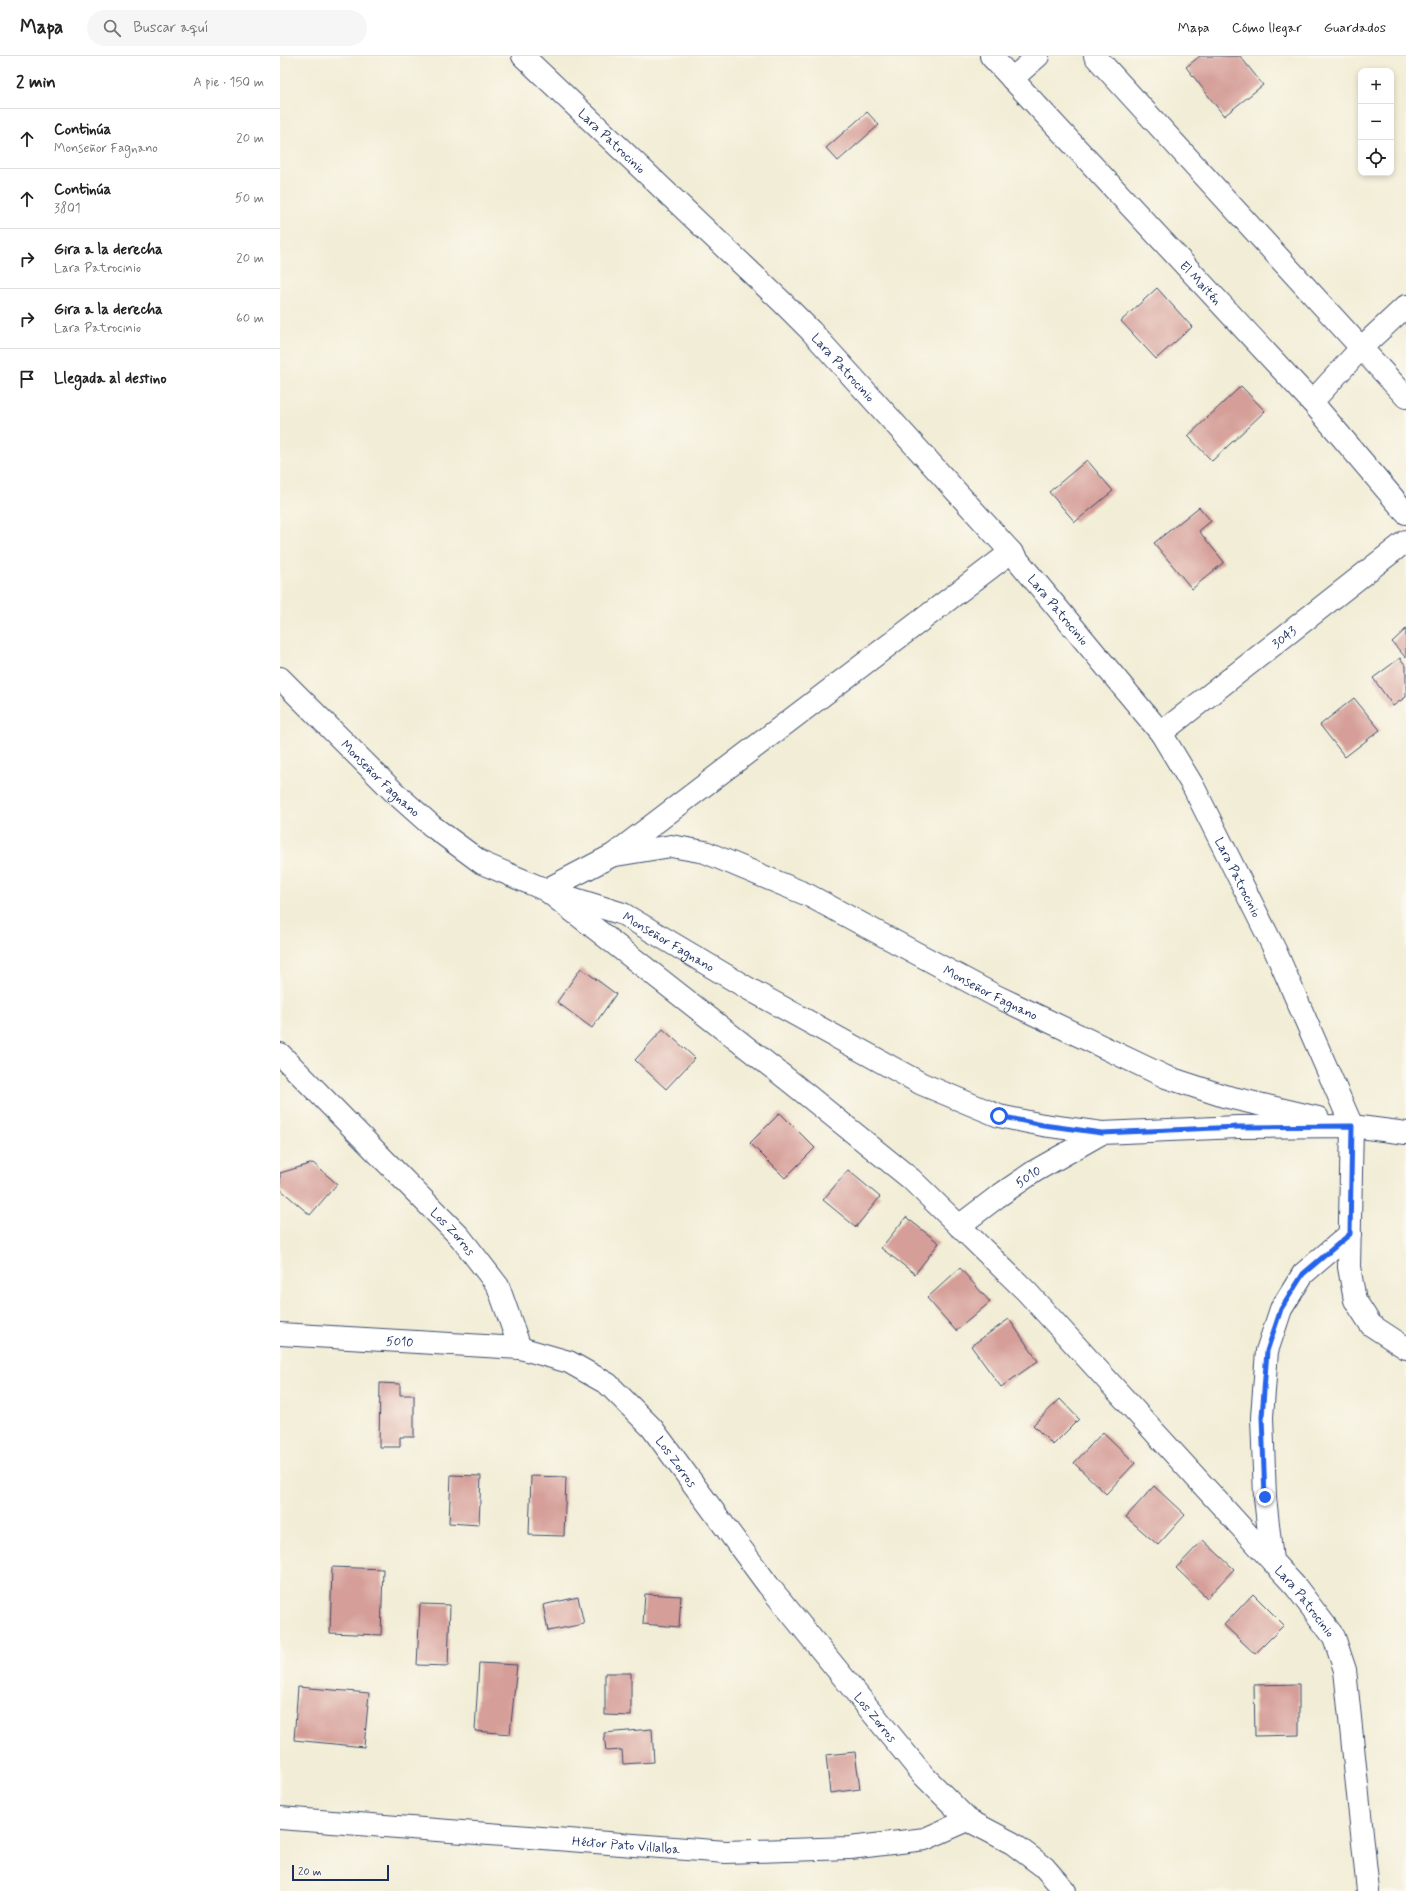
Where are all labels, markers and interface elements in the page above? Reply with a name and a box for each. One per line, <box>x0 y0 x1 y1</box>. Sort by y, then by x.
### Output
search box <box>87 10 367 46</box>
text: Mapa <box>20 15 63 40</box>
icon: search <box>101 17 123 39</box>
text: Buscar aquí <box>133 18 209 38</box>
text: Mapa <box>1178 19 1210 37</box>
text: Cómo llegar <box>1232 19 1302 37</box>
text: Guardados <box>1324 19 1386 37</box>
map controls <box>1358 68 1394 176</box>
button: + <box>1358 68 1394 104</box>
text: 2 min <box>16 71 56 93</box>
text: A pie · 150 m <box>193 74 264 91</box>
button: − <box>1358 104 1394 140</box>
street label: Lara Patrocinio <box>574 106 649 178</box>
text: Continúa <box>54 120 111 140</box>
icon: ahead <box>16 128 38 150</box>
text: 20 m <box>236 130 264 147</box>
text: Monseñor Fagnano <box>54 140 158 157</box>
button: locate <box>1358 140 1394 176</box>
text: Continúa <box>54 180 111 200</box>
icon: ahead <box>16 188 38 210</box>
text: 50 m <box>235 190 264 207</box>
text: 3801 <box>54 200 81 217</box>
text: Gira a la derecha <box>54 240 163 260</box>
icon: right <box>16 248 38 270</box>
text: 20 m <box>236 250 264 267</box>
street label: El Maitén <box>1175 258 1225 309</box>
text: Lara Patrocinio <box>54 260 141 277</box>
text: Gira a la derecha <box>54 300 163 320</box>
icon: right <box>16 308 38 330</box>
text: 60 m <box>236 310 264 327</box>
text: Lara Patrocinio <box>54 320 141 337</box>
street label: Lara Patrocinio <box>807 330 878 406</box>
icon: arrive <box>16 368 38 390</box>
text: Llegada al destino <box>54 369 167 389</box>
street label: Lara Patrocinio <box>1023 572 1092 649</box>
street label: 3043 <box>1269 623 1301 653</box>
street label: Monseñor Fagnano <box>337 737 423 822</box>
street label: Lara Patrocinio <box>1210 835 1264 920</box>
street label: Monseñor Fagnano <box>619 909 718 977</box>
street label: Monseñor Fagnano <box>940 962 1041 1025</box>
route start <box>990 1107 1008 1125</box>
street label: 5010 <box>1012 1162 1044 1192</box>
street label: Los Zorros <box>426 1205 479 1260</box>
street label: 5010 <box>385 1333 414 1352</box>
street label: Los Zorros <box>651 1434 700 1491</box>
route end <box>1256 1488 1274 1506</box>
street label: Lara Patrocinio <box>1270 1563 1338 1641</box>
street label: Los Zorros <box>849 1690 900 1746</box>
street label: Héctor Pato Villalba <box>571 1833 681 1858</box>
scale bar <box>292 1863 389 1882</box>
text: 20 m <box>298 1865 321 1879</box>

